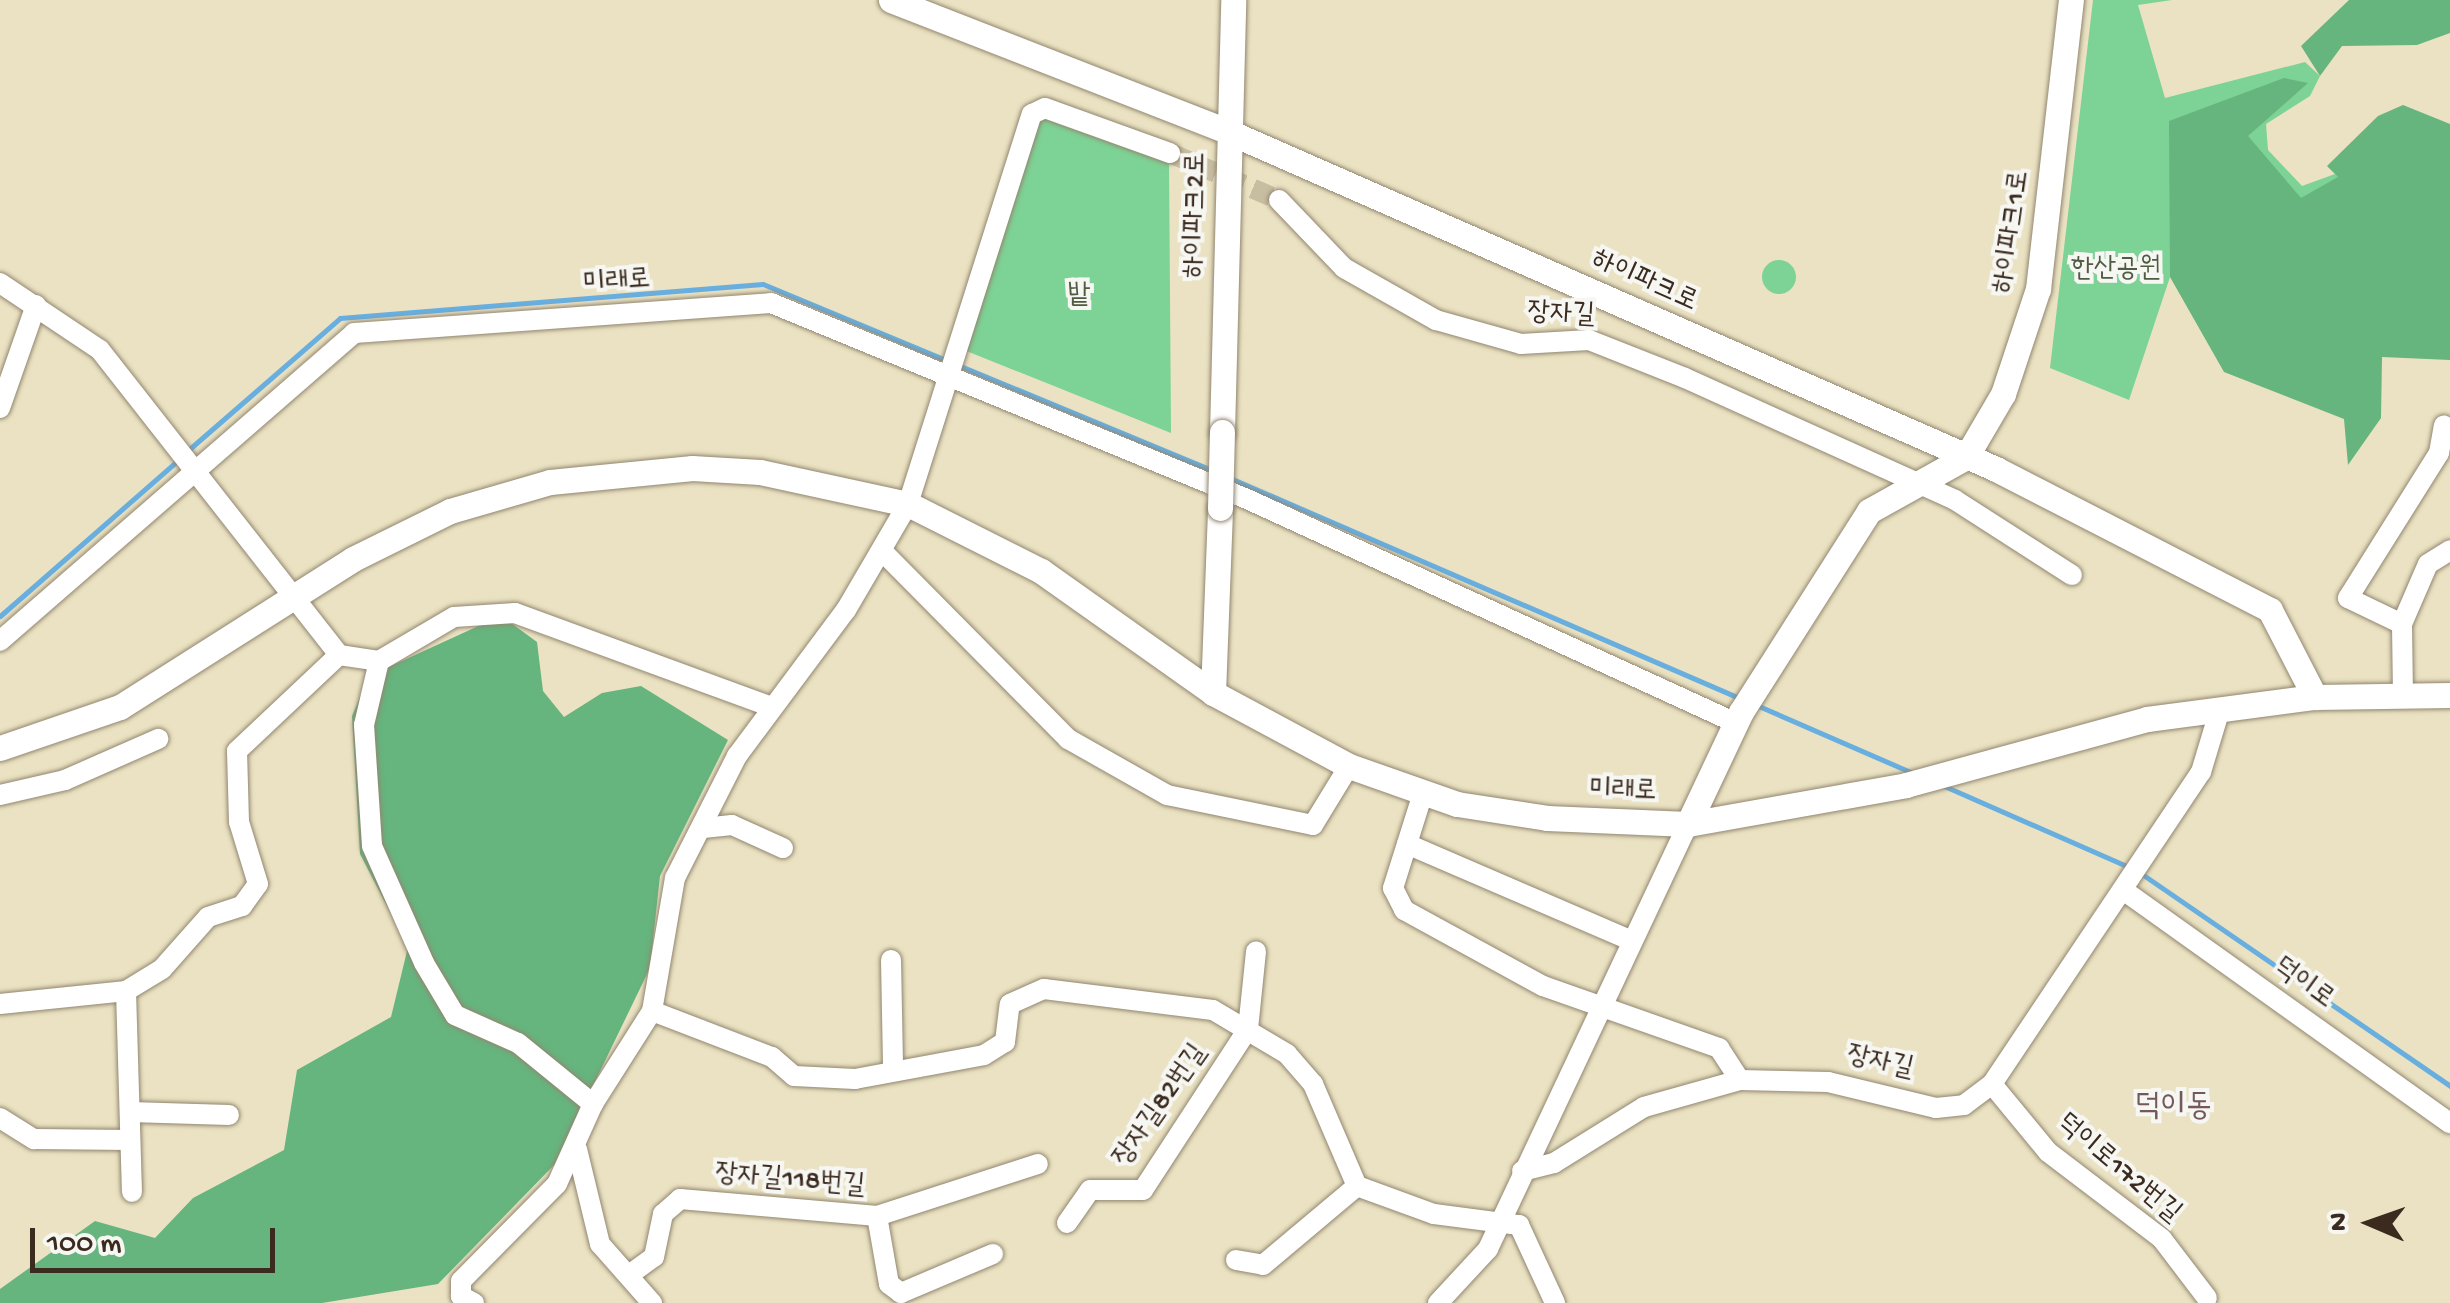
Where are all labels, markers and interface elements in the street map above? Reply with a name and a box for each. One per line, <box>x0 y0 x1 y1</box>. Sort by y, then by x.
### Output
street label: 하이파크2로 <box>1179 152 1215 278</box>
street label: 하이파크1로 <box>1988 168 2038 296</box>
street label: 하이파크로 <box>1586 244 1702 320</box>
park label: 한산공원 <box>2071 253 2161 287</box>
street label: 미래로 <box>582 264 652 302</box>
park label: 밭 <box>1068 279 1090 313</box>
street label: 장자길 <box>1526 296 1596 334</box>
street label: 미래로 <box>1589 774 1657 810</box>
street label: 덕이로 <box>2266 951 2340 1017</box>
street label: 장자길82번길 <box>1107 1038 1215 1174</box>
street label: 장자길 <box>1843 1039 1917 1087</box>
district label: 덕이동 <box>2134 1089 2212 1127</box>
street label: 덕이로172번길 <box>2049 1107 2187 1231</box>
street label: 장자길118번길 <box>714 1158 866 1204</box>
north arrow <box>2320 1173 2420 1273</box>
scale bar <box>35 1208 280 1270</box>
text: N <box>2323 1212 2356 1232</box>
text: 100 m <box>47 1228 122 1263</box>

